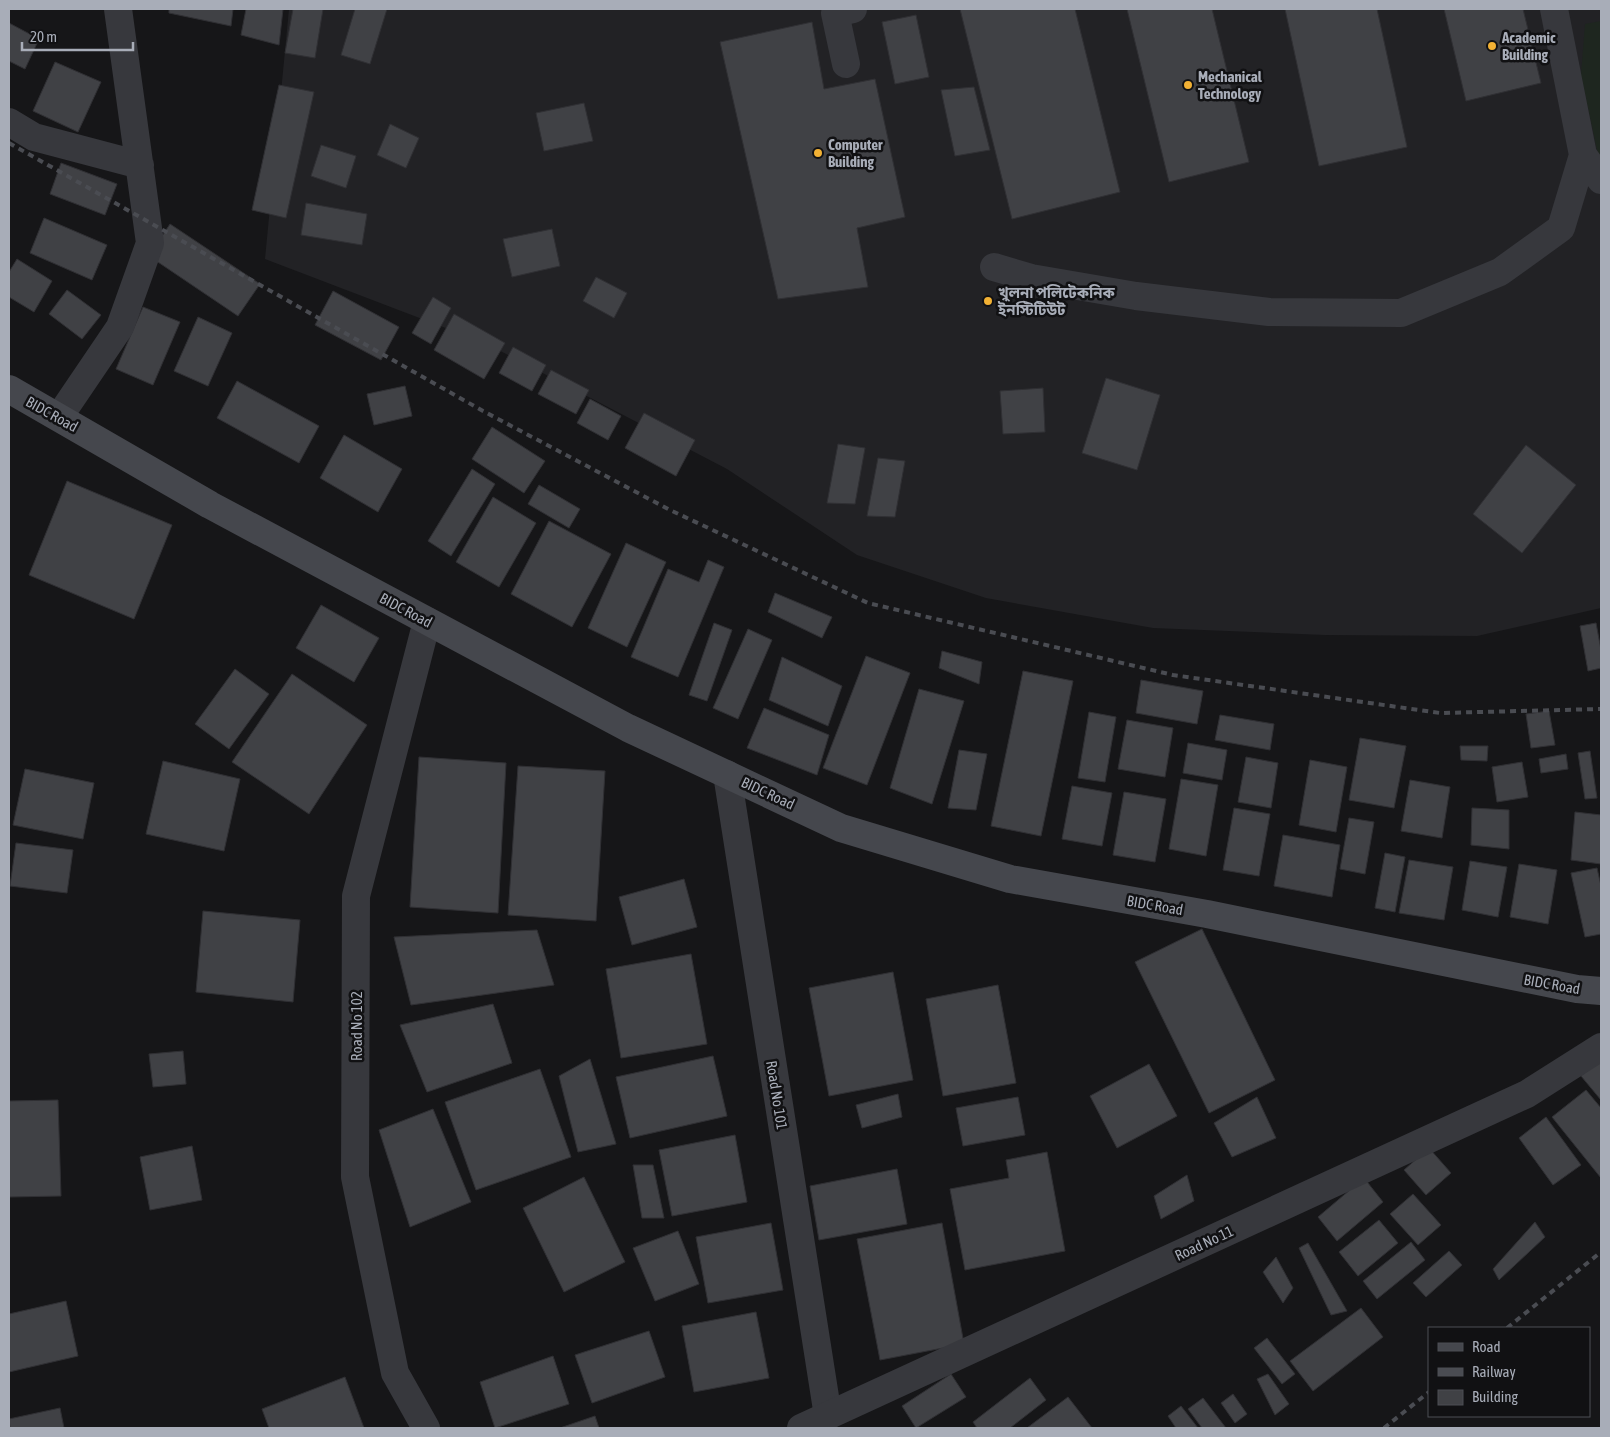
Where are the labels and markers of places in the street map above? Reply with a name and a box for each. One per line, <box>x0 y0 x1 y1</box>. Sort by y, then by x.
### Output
place label: Academic Building <box>1501 29 1556 63</box>
marker: Academic Building <box>1486 40 1498 52</box>
place label: Mechanical Technology <box>1198 68 1263 102</box>
marker: Mechanical Technology <box>1182 79 1194 91</box>
place label: Computer Building <box>828 136 883 170</box>
marker: Computer Building <box>812 147 824 159</box>
place label: খুলনা পলিটেকনিক ইনস্টিটিউট <box>997 284 1116 318</box>
marker: খুলনা পলিটেকনিক ইনস্টিটিউট <box>982 295 994 307</box>

